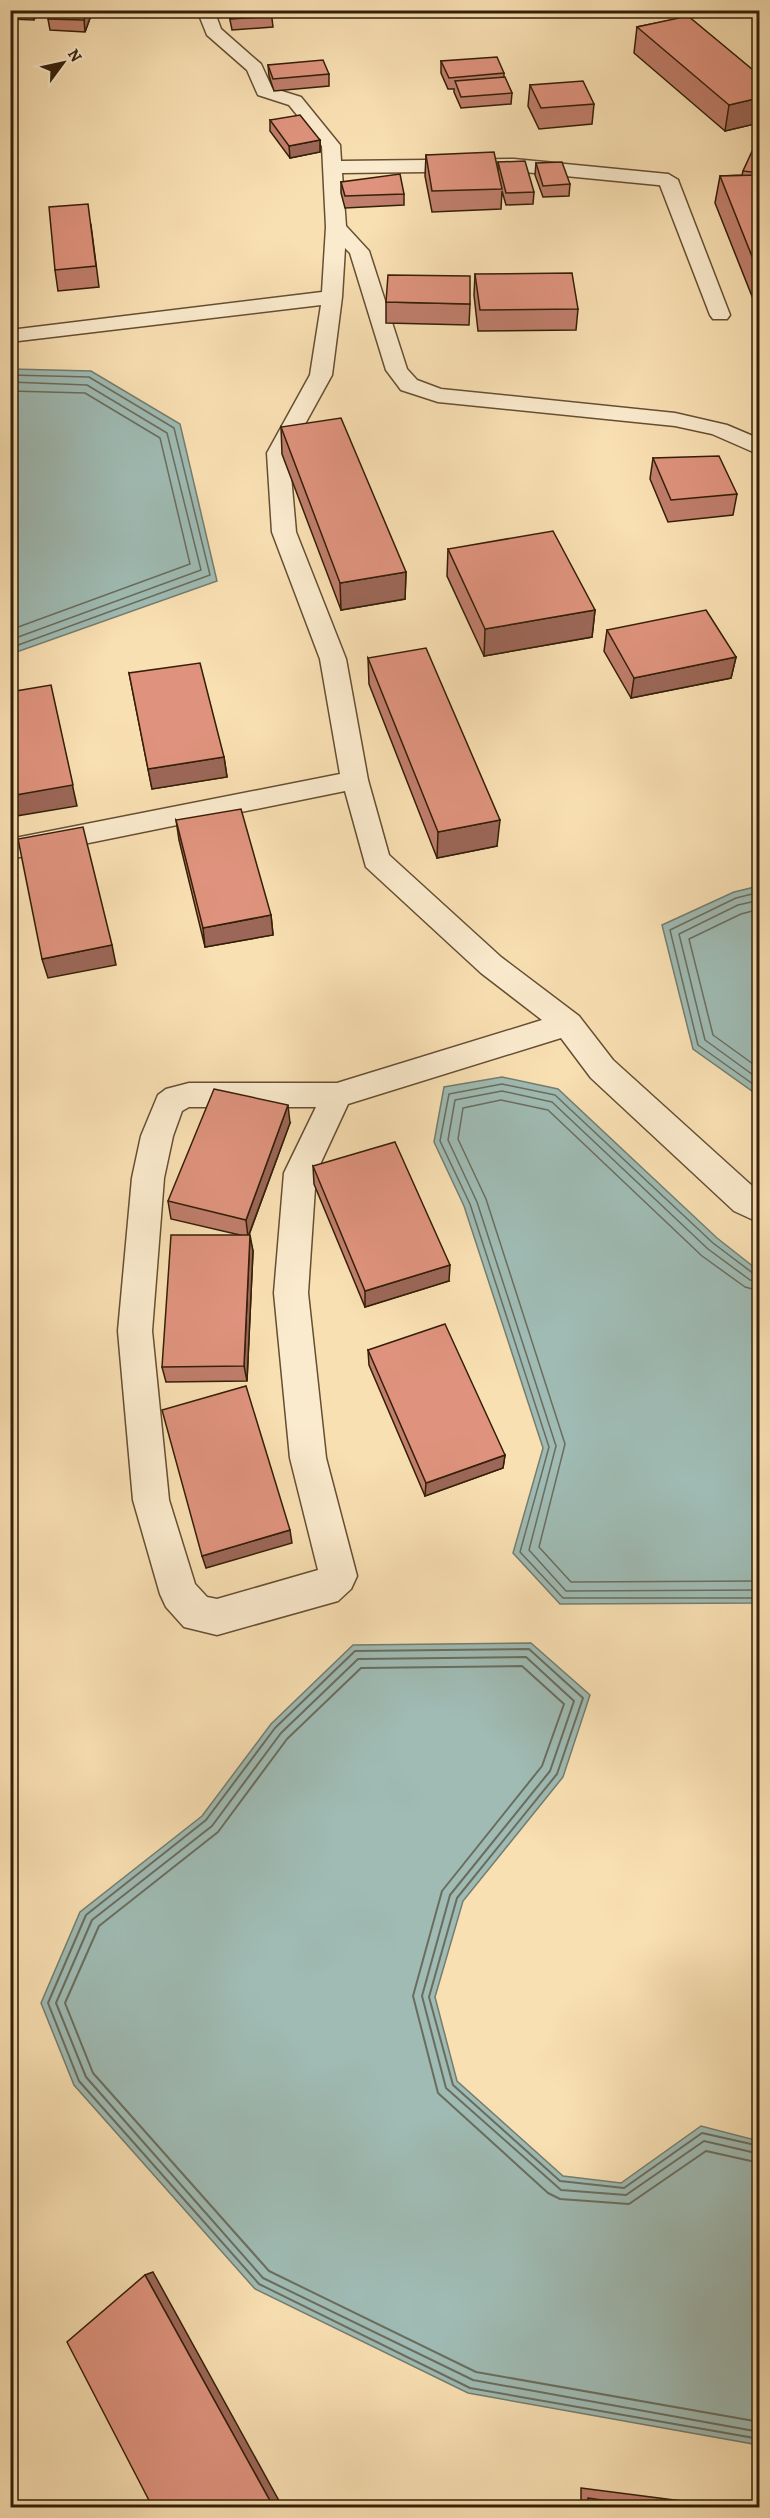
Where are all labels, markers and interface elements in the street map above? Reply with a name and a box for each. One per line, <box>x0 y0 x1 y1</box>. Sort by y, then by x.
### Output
north arrow <box>33 33 93 93</box>
text: N <box>62 44 87 67</box>

